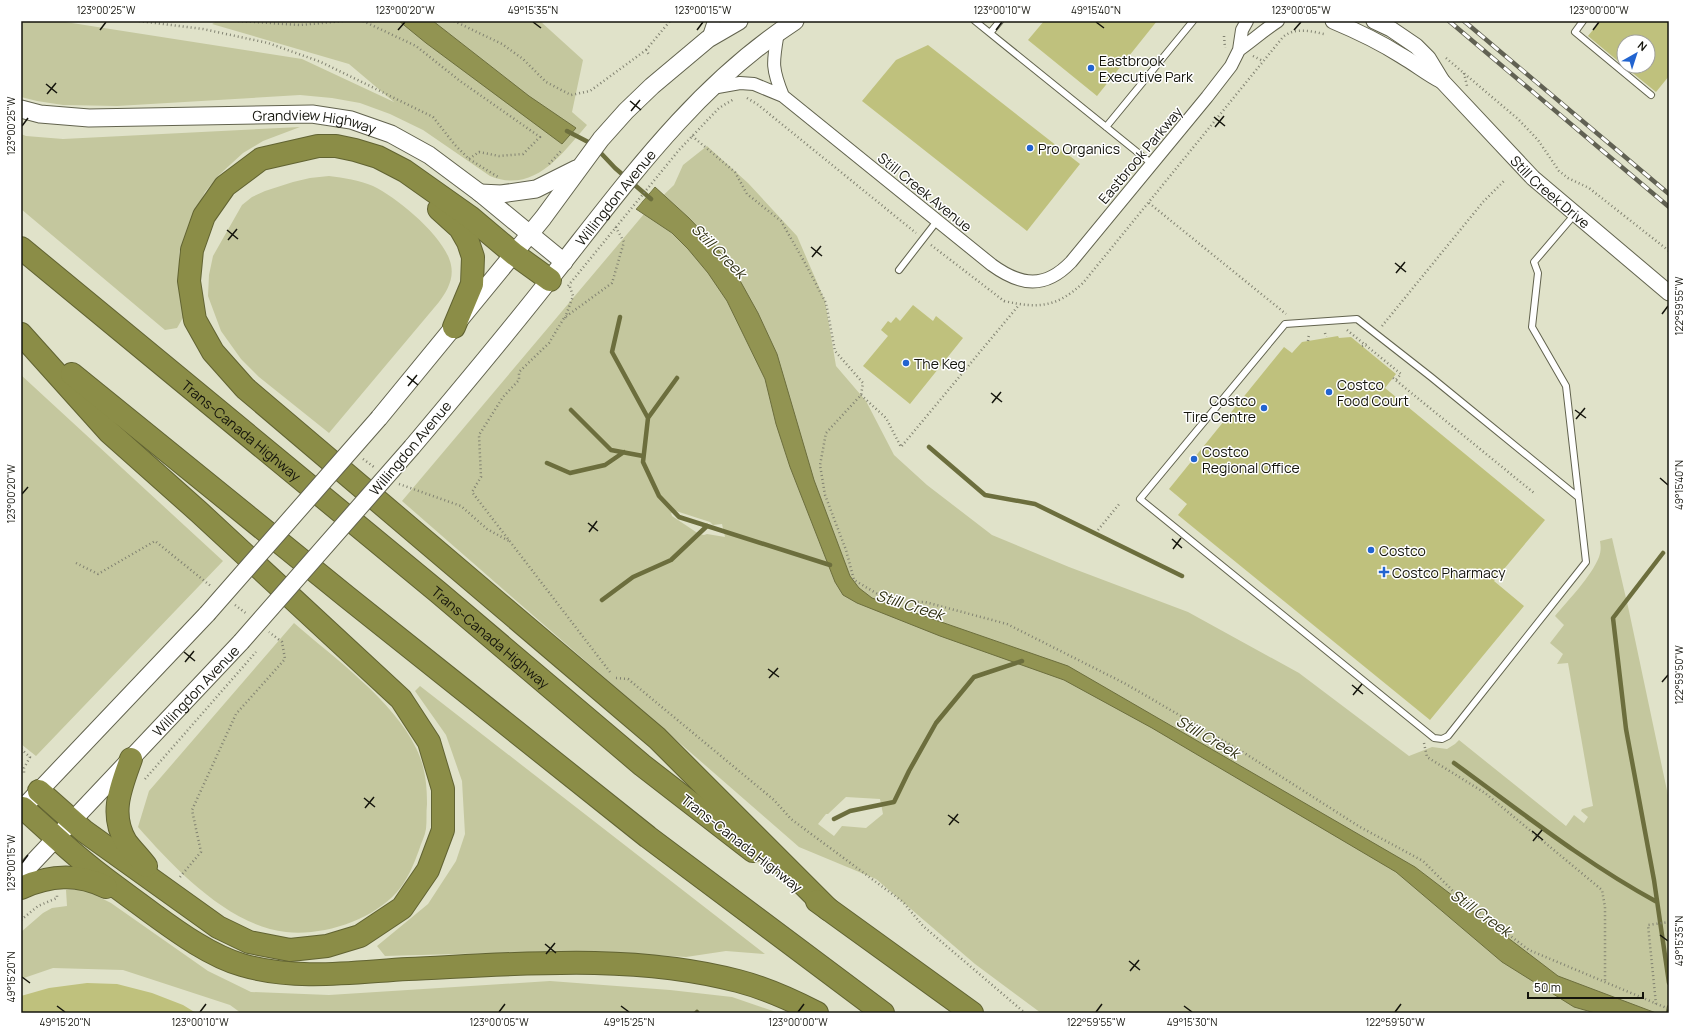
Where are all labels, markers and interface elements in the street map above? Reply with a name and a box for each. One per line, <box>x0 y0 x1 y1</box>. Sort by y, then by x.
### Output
text: 123°00'25"W <box>77 3 136 17</box>
text: 123°00'20"W <box>375 3 435 17</box>
text: 49°15'35"N <box>508 3 558 17</box>
text: 123°00'15"W <box>675 3 732 17</box>
text: 123°00'10"W <box>973 3 1031 17</box>
text: 49°15'40"N <box>1071 3 1121 17</box>
text: 123°00'05"W <box>1271 3 1331 17</box>
text: 123°00'00"W <box>1569 3 1629 17</box>
north arrow <box>1616 34 1656 74</box>
text: N <box>1635 38 1650 54</box>
place label: Eastbrook Executive Park <box>1099 51 1194 86</box>
marker: Eastbrook Executive Park <box>1086 63 1096 73</box>
text: 123°00'25"W <box>4 96 18 155</box>
street label: Eastbrook Parkway <box>1094 102 1187 208</box>
street label: Grandview Highway <box>252 104 380 138</box>
place label: Pro Organics <box>1038 139 1120 158</box>
marker: Pro Organics <box>1025 143 1035 153</box>
street label: Willingdon Avenue <box>571 145 660 249</box>
street label: Still Creek Avenue <box>874 148 976 236</box>
street label: Still Creek Drive <box>1507 151 1594 232</box>
water label: Still Creek <box>687 219 753 285</box>
text: 122°59'55"W <box>1672 276 1686 335</box>
place label: The Keg <box>914 354 966 373</box>
marker: The Keg <box>901 358 911 368</box>
street label: Trans-Canada Highway <box>178 375 306 485</box>
place label: Costco Food Court <box>1337 375 1409 410</box>
marker: Costco Food Court <box>1324 387 1334 397</box>
place label: Costco Tire Centre <box>1183 391 1256 426</box>
street label: Willingdon Avenue <box>365 397 455 499</box>
marker: Costco Tire Centre <box>1259 403 1269 413</box>
place label: Costco Regional Office <box>1202 442 1300 477</box>
marker: Costco Regional Office <box>1189 454 1199 464</box>
text: 49°15'40"N <box>1672 460 1686 510</box>
text: 123°00'20"W <box>4 464 18 524</box>
place label: Costco <box>1379 541 1426 560</box>
marker: Costco <box>1366 545 1376 555</box>
place label: Costco Pharmacy <box>1392 563 1506 582</box>
marker: Costco Pharmacy <box>1379 567 1389 577</box>
street label: Trans-Canada Highway <box>428 581 554 693</box>
water label: Still Creek <box>874 585 949 626</box>
street label: Willingdon Avenue <box>148 641 243 740</box>
text: 122°59'50"W <box>1672 645 1686 705</box>
water label: Still Creek <box>1173 710 1246 765</box>
street label: Trans-Canada Highway <box>677 790 807 897</box>
text: 123°00'15"W <box>4 834 18 891</box>
water label: Still Creek <box>1446 884 1518 943</box>
text: 49°15'35"N <box>1672 916 1686 966</box>
text: 49°15'20"N <box>4 951 18 1002</box>
scale bar <box>1528 974 1643 1000</box>
text: 50 m <box>1534 979 1561 996</box>
text: 49°15'20"N <box>40 1015 91 1029</box>
text: 123°00'10"W <box>171 1015 229 1029</box>
text: 123°00'05"W <box>469 1015 529 1029</box>
text: 49°15'25"N <box>604 1015 654 1029</box>
text: 123°00'00"W <box>768 1015 828 1029</box>
text: 122°59'55"W <box>1067 1015 1126 1029</box>
text: 49°15'30"N <box>1167 1015 1218 1029</box>
text: 122°59'50"W <box>1365 1015 1425 1029</box>

